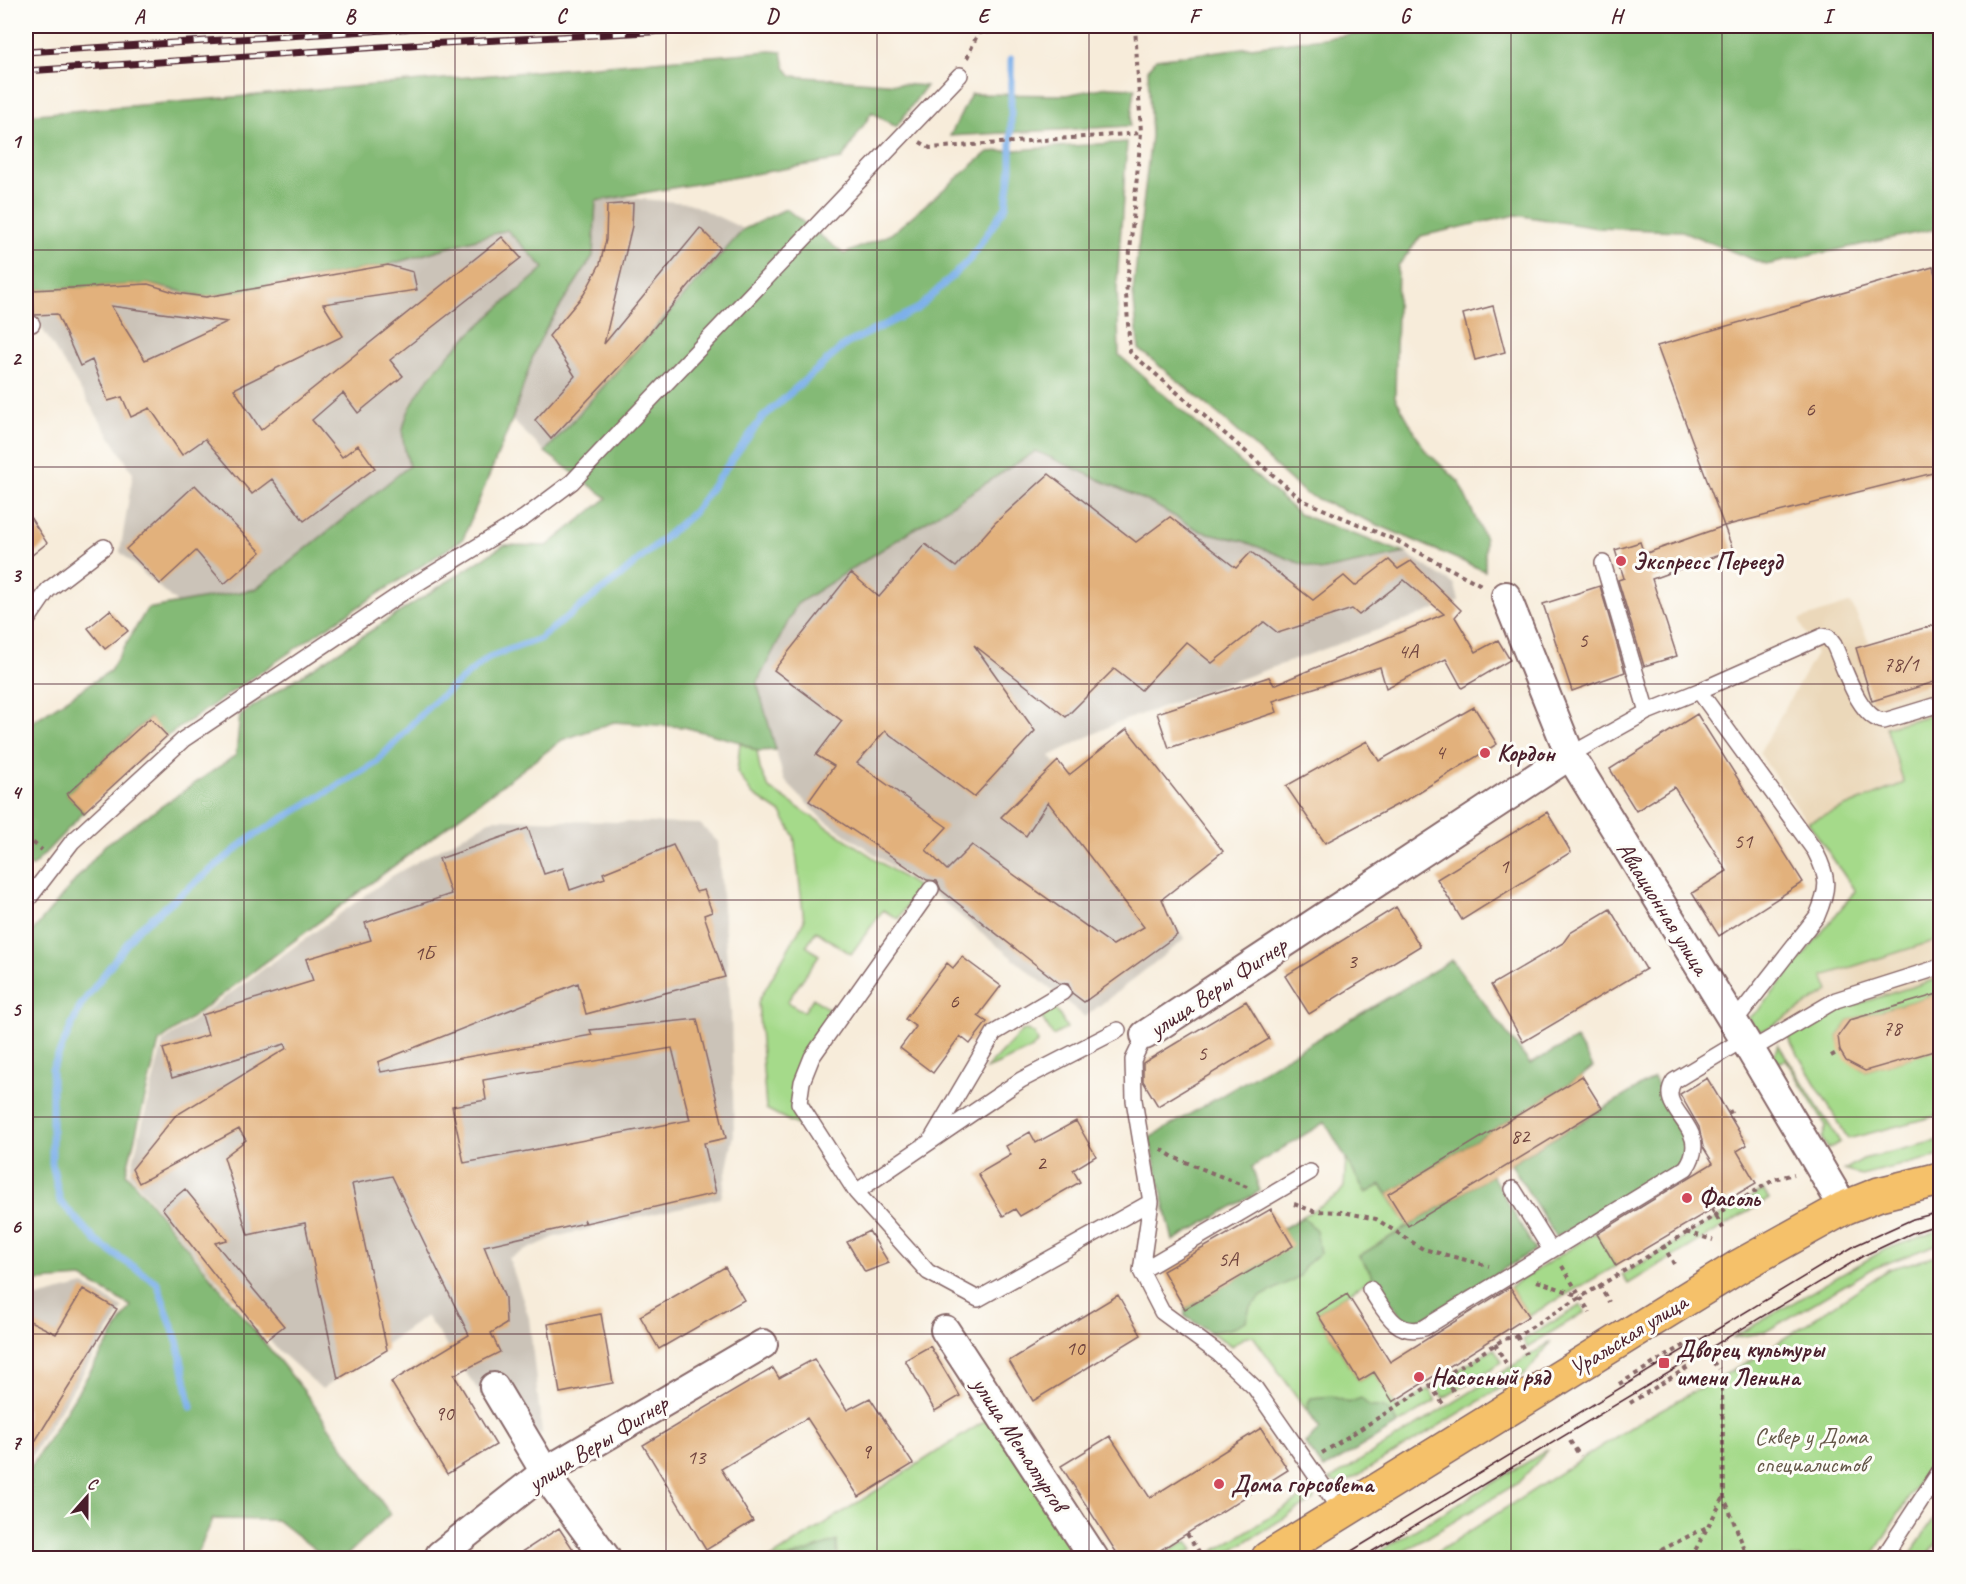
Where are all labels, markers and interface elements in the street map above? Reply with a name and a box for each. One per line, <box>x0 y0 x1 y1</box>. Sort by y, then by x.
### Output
text: A <box>134 4 146 29</box>
text: B <box>345 4 357 29</box>
text: C <box>556 4 568 29</box>
text: D <box>766 4 780 29</box>
text: E <box>978 4 992 29</box>
text: F <box>1189 4 1203 29</box>
text: G <box>1400 4 1413 29</box>
text: H <box>1610 4 1625 29</box>
text: I <box>1823 4 1836 29</box>
text: 1 <box>12 129 23 154</box>
text: 2 <box>12 346 23 371</box>
house number: 6 <box>1805 396 1815 422</box>
place label: Экспресс Переезд <box>1633 546 1784 577</box>
marker: Экспресс Переезд <box>1614 554 1628 568</box>
text: 3 <box>12 563 23 588</box>
house number: 5 <box>1578 627 1589 653</box>
house number: 4А <box>1398 638 1419 664</box>
house number: 78/1 <box>1883 651 1920 677</box>
place label: Кордон <box>1497 738 1557 768</box>
house number: 4 <box>1435 739 1447 765</box>
marker: Кордон <box>1478 746 1492 760</box>
text: 4 <box>12 780 24 805</box>
house number: 51 <box>1734 828 1754 854</box>
street label: Авиационная улица <box>1610 836 1717 982</box>
house number: 1 <box>1499 853 1510 879</box>
street label: улица Веры Фигнер <box>1142 929 1294 1045</box>
house number: 1Б <box>414 940 437 966</box>
house number: 3 <box>1347 948 1358 974</box>
house number: 6 <box>949 988 959 1014</box>
text: 5 <box>12 997 23 1022</box>
house number: 78 <box>1883 1015 1904 1041</box>
house number: 5 <box>1197 1040 1208 1066</box>
house number: 82 <box>1511 1123 1531 1149</box>
house number: 2 <box>1036 1150 1047 1176</box>
place label: Фасоль <box>1699 1183 1762 1213</box>
marker: Фасоль <box>1680 1191 1694 1205</box>
text: 6 <box>11 1214 22 1239</box>
house number: 5А <box>1218 1246 1239 1272</box>
street label: Уральская улица <box>1563 1286 1694 1383</box>
place label: Дворец культуры имени Ленина <box>1676 1334 1826 1392</box>
house number: 10 <box>1066 1335 1086 1361</box>
marker: Дворец культуры имени Ленина <box>1657 1356 1671 1370</box>
place label: Насосный ряд <box>1431 1362 1552 1392</box>
street label: улица Металлургов <box>964 1370 1077 1520</box>
marker: Насосный ряд <box>1412 1370 1426 1384</box>
street label: улица Веры Фигнер <box>521 1387 675 1499</box>
house number: 90 <box>435 1400 455 1426</box>
park label: Сквер у Дома специалистов <box>1755 1421 1872 1479</box>
text: 7 <box>12 1430 23 1455</box>
house number: 9 <box>861 1438 872 1464</box>
house number: 13 <box>687 1444 707 1470</box>
north arrow <box>57 1467 117 1527</box>
place label: Дома горсовета <box>1231 1469 1376 1499</box>
text: С <box>85 1473 101 1495</box>
marker: Дома горсовета <box>1212 1477 1226 1491</box>

